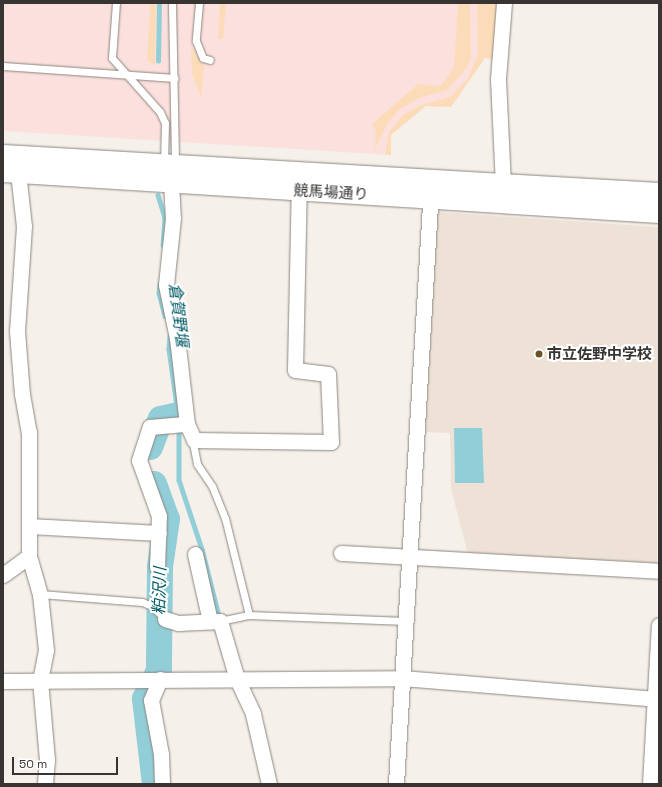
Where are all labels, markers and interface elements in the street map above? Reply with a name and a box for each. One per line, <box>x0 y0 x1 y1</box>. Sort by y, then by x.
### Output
street label: 競馬場通り <box>293 181 369 203</box>
water label: 倉賀野堰 <box>165 282 191 348</box>
place label: 市立佐野中学校 <box>547 345 652 363</box>
marker: 市立佐野中学校 <box>534 349 544 359</box>
water label: 粕沢川 <box>150 567 170 615</box>
scale bar <box>14 749 120 775</box>
text: 50 m <box>19 756 47 772</box>

